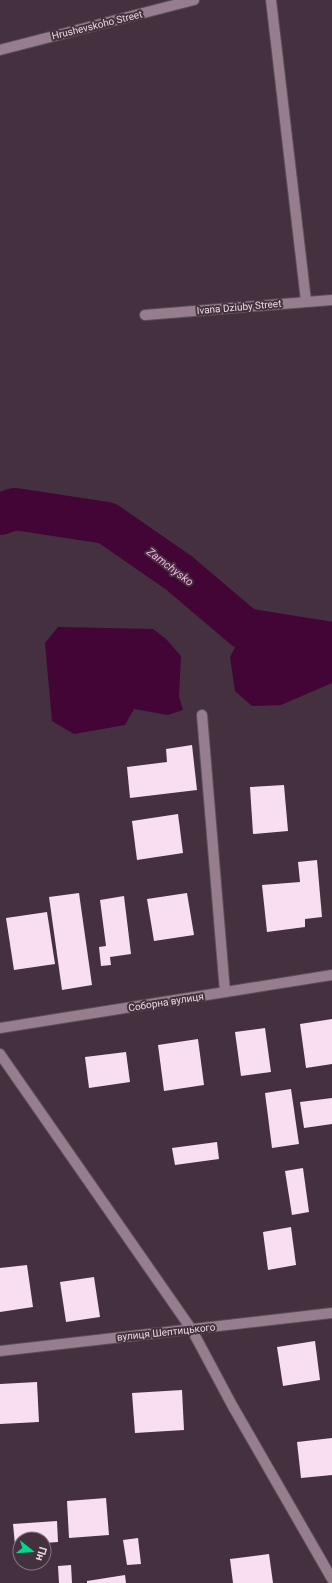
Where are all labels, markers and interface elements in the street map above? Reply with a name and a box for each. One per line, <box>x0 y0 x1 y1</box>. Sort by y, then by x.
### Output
street label: Hrushevskoho Street <box>51 8 143 42</box>
street label: Ivana Dziuby Street <box>196 298 282 316</box>
water label: Zamchysko <box>143 545 196 589</box>
street label: Соборна вулиця <box>128 991 204 1013</box>
street label: вулиця Шептицького <box>116 1321 216 1343</box>
north arrow <box>12 1531 52 1571</box>
text: Пн <box>33 1545 49 1562</box>

